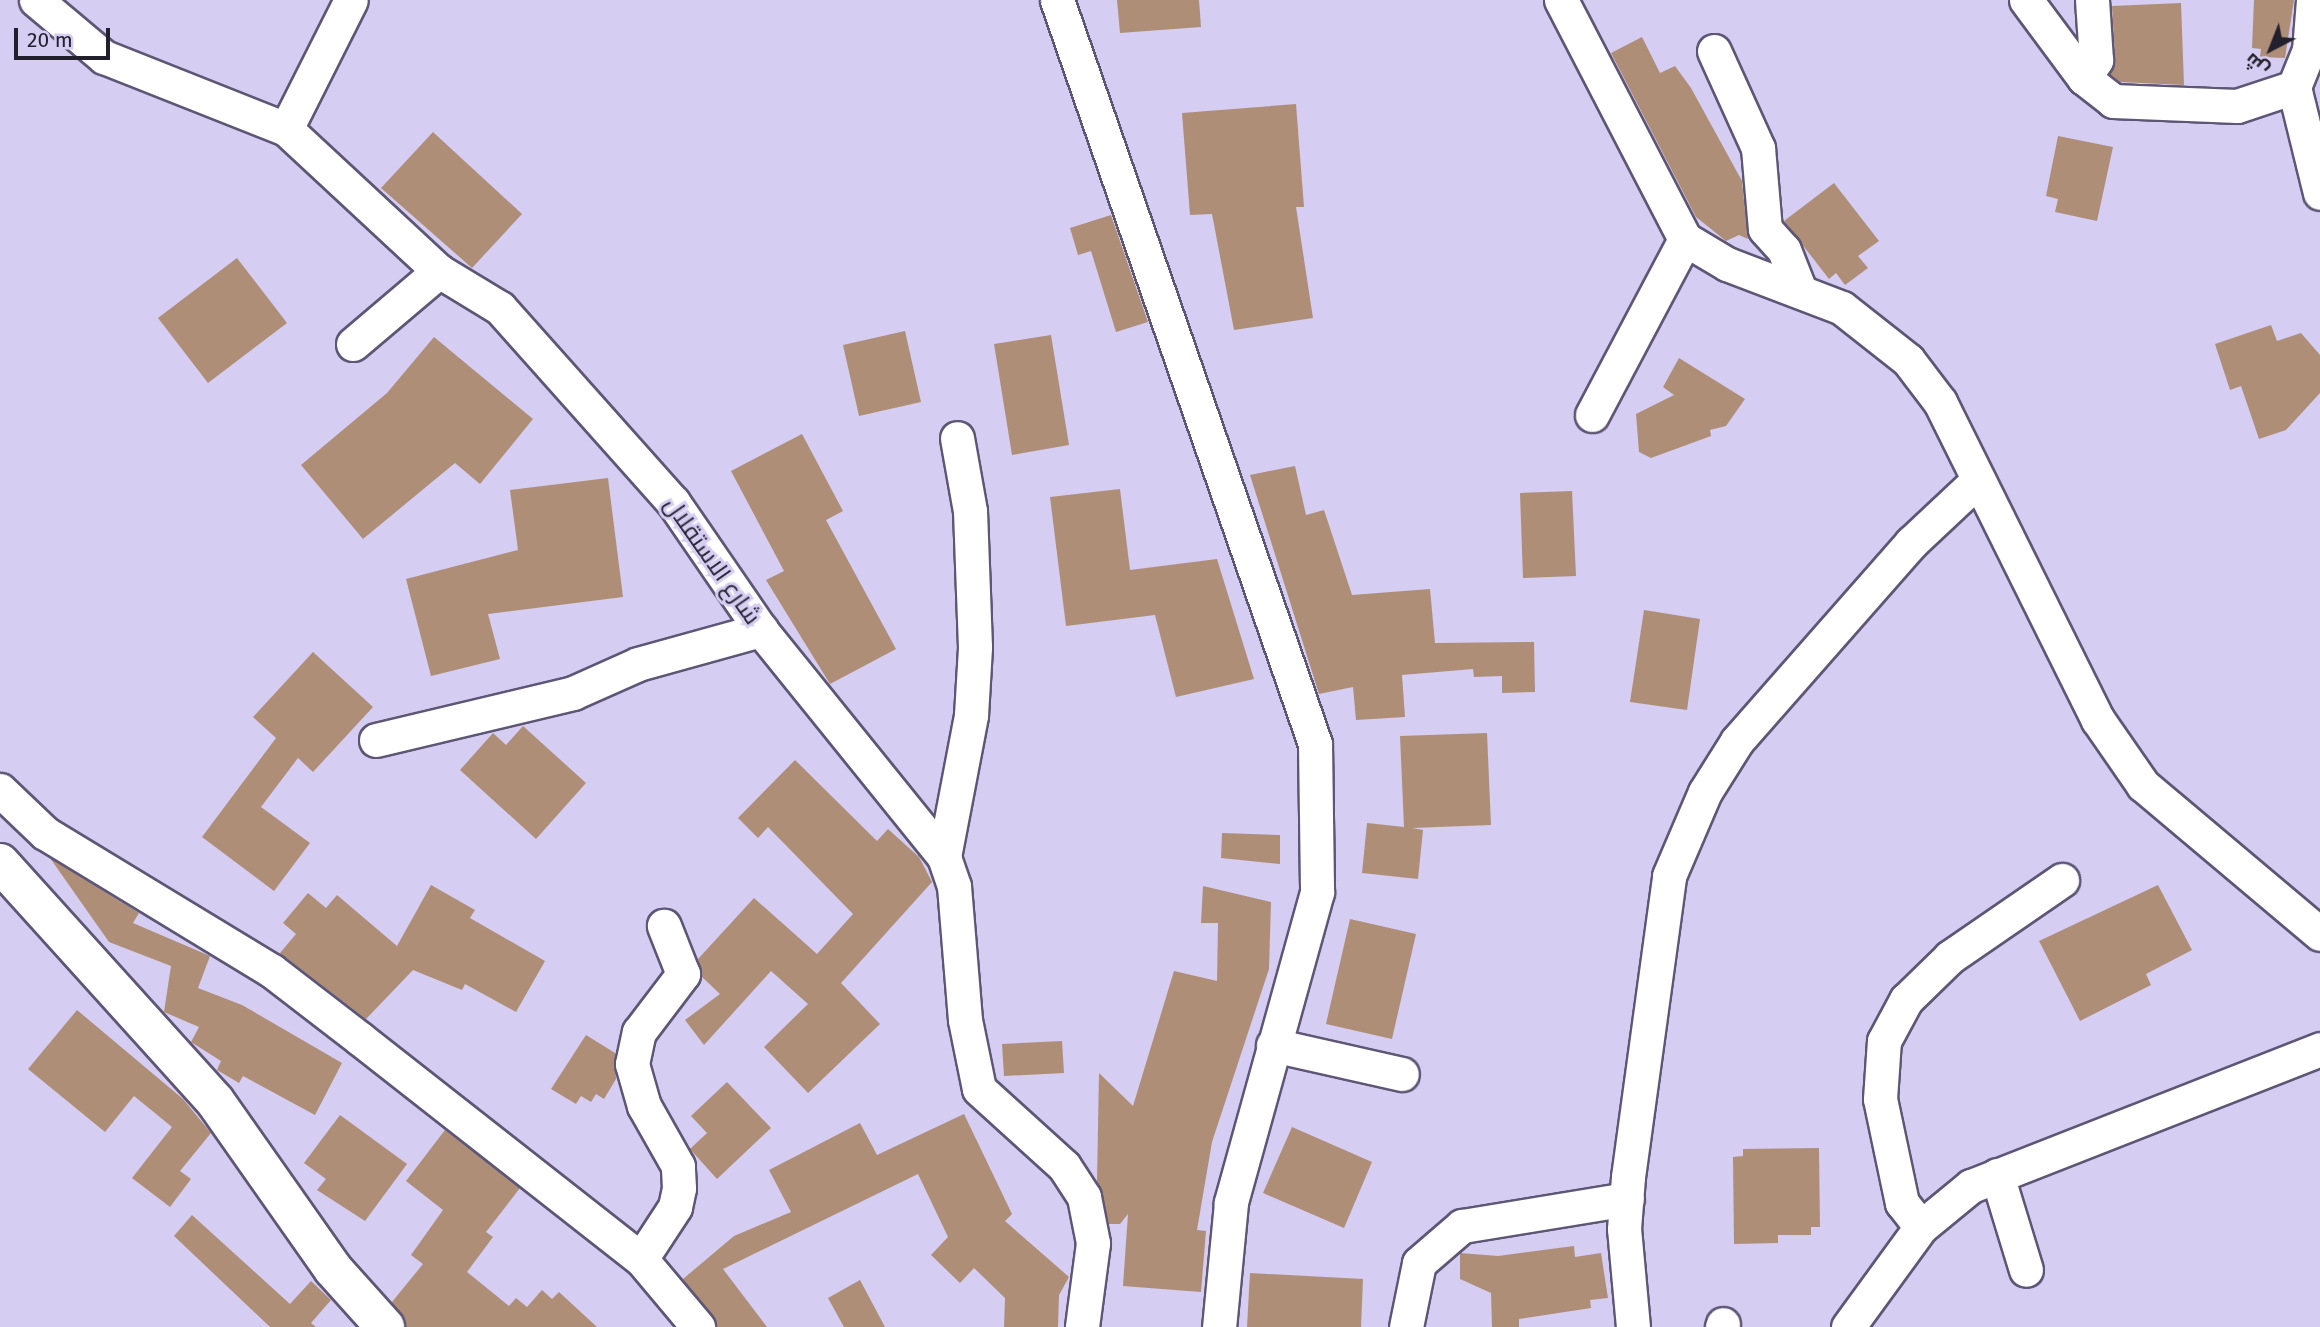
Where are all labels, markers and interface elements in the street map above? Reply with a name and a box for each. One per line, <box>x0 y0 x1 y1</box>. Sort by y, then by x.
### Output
scale bar <box>18 14 114 58</box>
north arrow <box>2236 14 2306 84</box>
text: 20 m <box>27 27 73 53</box>
text: ش <box>2240 48 2273 82</box>
street label: شارع الاستقلال <box>657 492 767 630</box>

